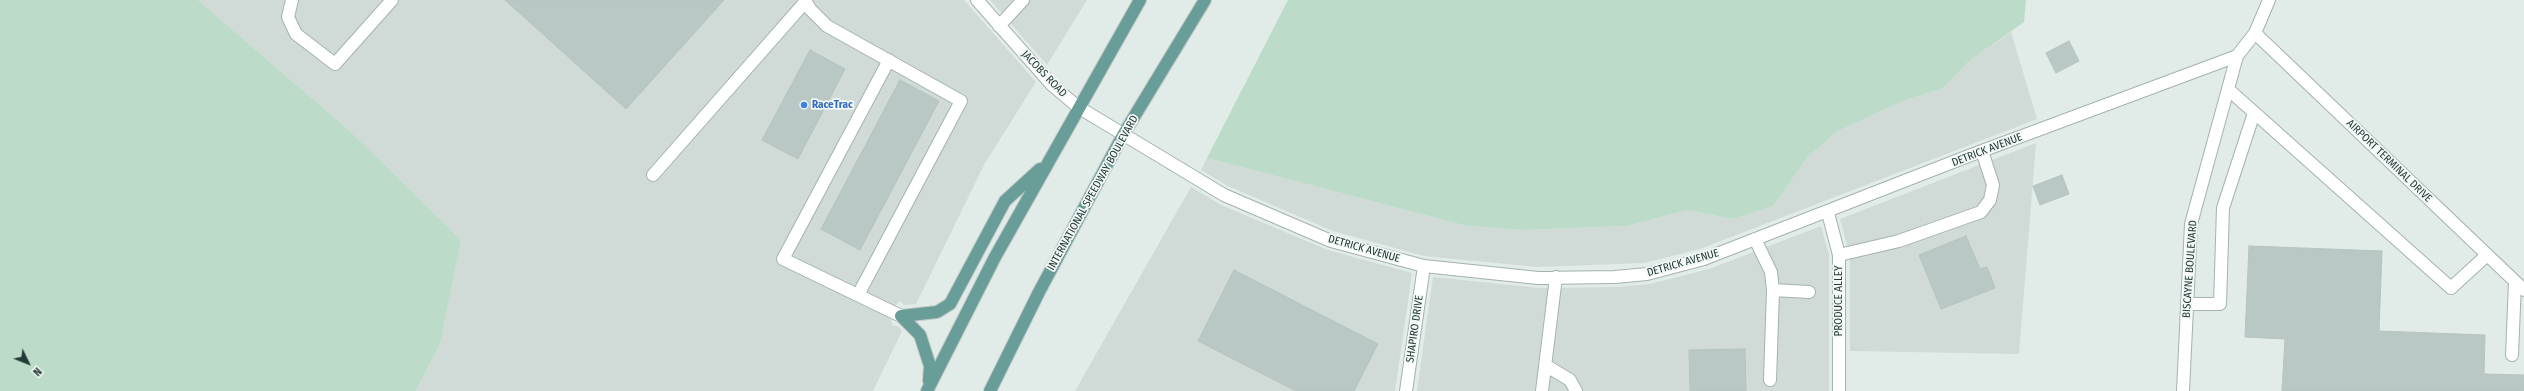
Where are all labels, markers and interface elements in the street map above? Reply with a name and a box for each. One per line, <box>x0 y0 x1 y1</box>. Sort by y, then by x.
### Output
street label: JACOBS ROAD <box>1019 48 1069 100</box>
place label: RaceTrac <box>812 98 853 112</box>
marker: RaceTrac <box>799 100 809 110</box>
street label: INTERNATIONAL SPEEDWAY BOULEVARD <box>1045 113 1141 273</box>
street label: AIRPORT TERMINAL DRIVE <box>2344 117 2434 205</box>
street label: DETRICK AVENUE <box>1950 131 2024 169</box>
street label: BISCAYNE BOULEVARD <box>2180 220 2200 318</box>
street label: DETRICK AVENUE <box>1327 232 1401 266</box>
street label: DETRICK AVENUE <box>1646 246 1720 280</box>
street label: PRODUCE ALLEY <box>1832 266 1846 336</box>
street label: SHAPIRO DRIVE <box>1404 294 1426 364</box>
north arrow <box>8 343 48 383</box>
text: N <box>30 365 44 378</box>

